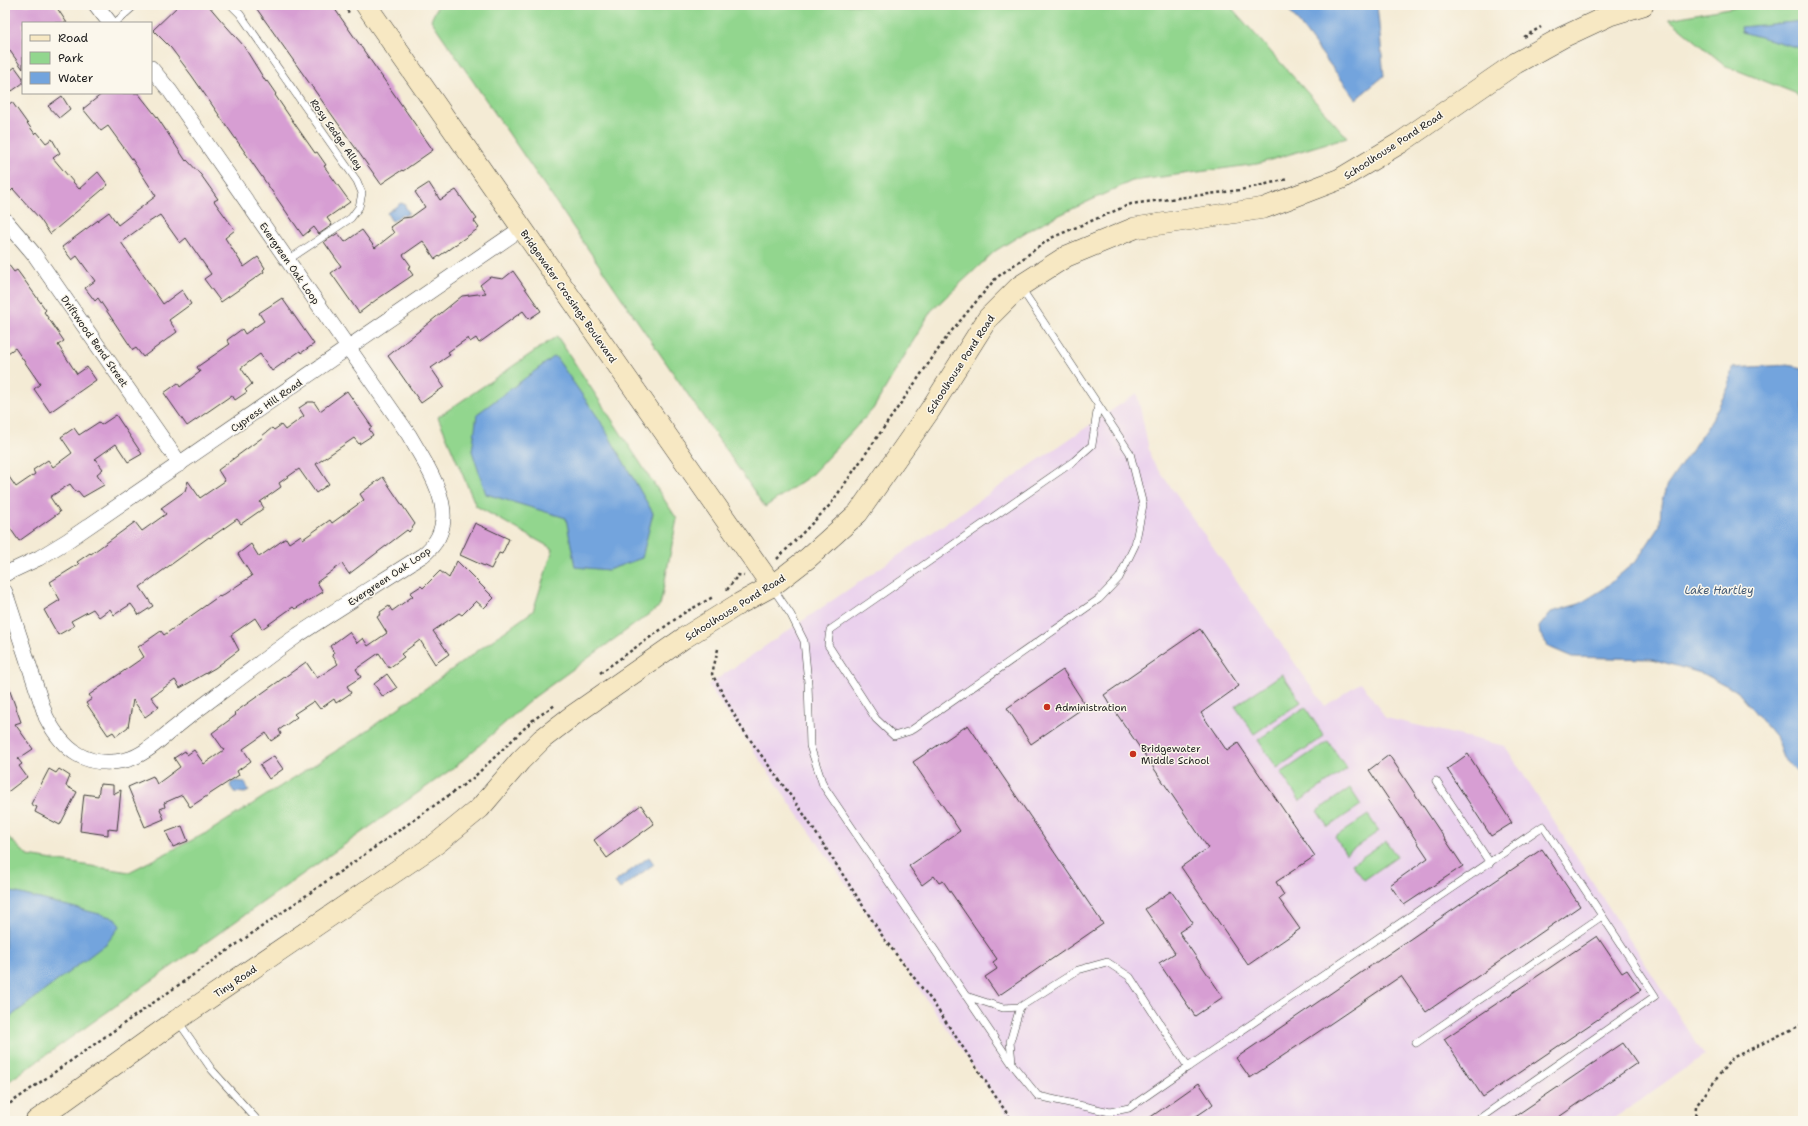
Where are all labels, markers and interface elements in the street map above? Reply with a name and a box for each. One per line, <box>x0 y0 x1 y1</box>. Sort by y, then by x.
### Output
legend <box>22 22 152 94</box>
text: Road <box>58 30 89 46</box>
text: Park <box>58 50 84 66</box>
text: Water <box>58 70 94 86</box>
street label: Rosy Sedge Alley <box>307 96 366 172</box>
street label: Schoolhouse Pond Road <box>1341 108 1446 182</box>
street label: Evergreen Oak Loop <box>256 220 323 307</box>
street label: Bridgewater Crossings Boulevard <box>517 227 620 366</box>
street label: Driftwood Bend Street <box>58 293 131 390</box>
street label: Schoolhouse Pond Road <box>923 312 998 416</box>
street label: Cypress Hill Road <box>228 376 305 435</box>
street label: Evergreen Oak Loop <box>345 544 433 609</box>
street label: Schoolhouse Pond Road <box>683 571 788 644</box>
water label: Lake Hartley <box>1684 583 1754 598</box>
place label: Administration <box>1055 701 1127 714</box>
marker: Administration <box>1042 702 1052 712</box>
place label: Bridgewater Middle School <box>1141 742 1209 767</box>
marker: Bridgewater Middle School <box>1128 749 1138 759</box>
street label: Tiny Road <box>211 962 260 1001</box>

